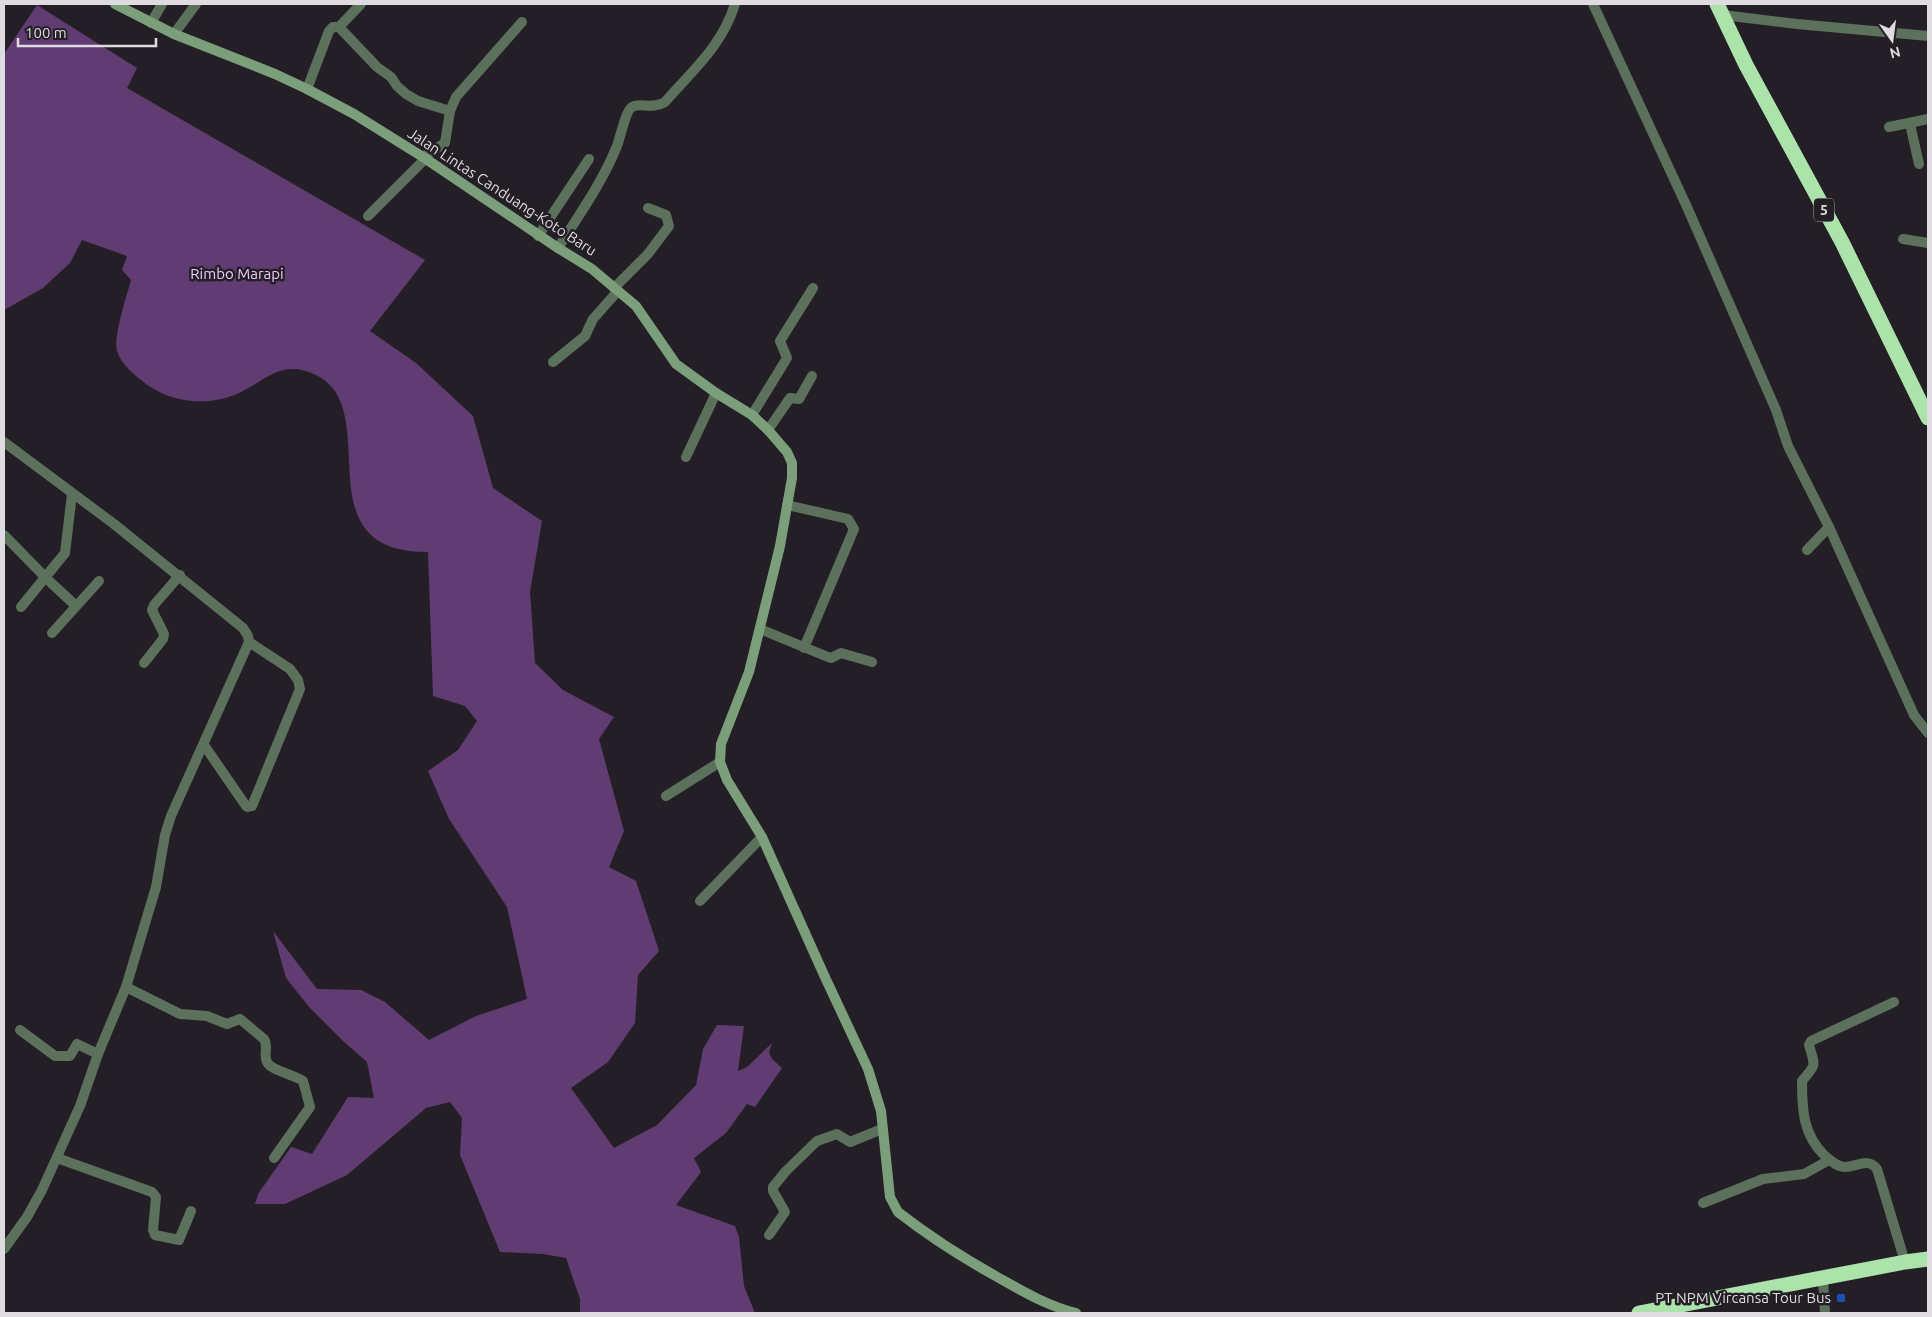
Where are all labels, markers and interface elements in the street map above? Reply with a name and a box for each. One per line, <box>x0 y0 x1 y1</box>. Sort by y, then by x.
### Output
scale bar <box>18 15 155 47</box>
north arrow <box>1867 15 1917 65</box>
text: 100 m <box>25 24 67 41</box>
text: N <box>1888 44 1902 62</box>
street label: Jalan Lintas Canduang-Koto Baru <box>405 124 600 259</box>
road number: 5 <box>1814 198 1834 222</box>
park label: Rimbo Marapi <box>190 265 284 282</box>
place label: PT NPM Vircansa Tour Bus <box>1655 1289 1831 1306</box>
marker: PT NPM Vircansa Tour Bus <box>1835 1292 1847 1304</box>

